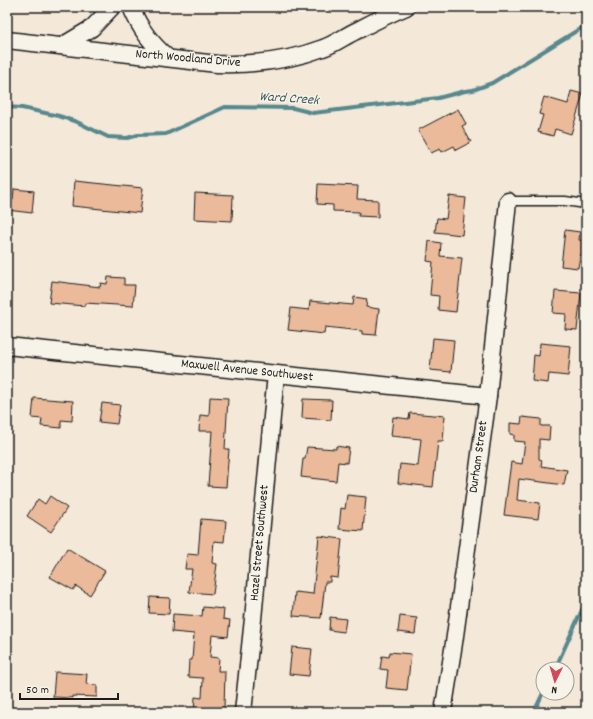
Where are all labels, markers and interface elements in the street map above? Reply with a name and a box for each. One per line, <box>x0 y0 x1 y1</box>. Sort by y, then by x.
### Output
street label: North Woodland Drive <box>135 45 242 73</box>
water label: Ward Creek <box>259 87 321 111</box>
street label: Maxwell Avenue Southwest <box>180 355 314 387</box>
street label: Durham Street <box>465 419 493 494</box>
street label: Hazel Street Southwest <box>245 484 275 602</box>
north arrow <box>535 661 575 701</box>
scale bar <box>20 675 118 701</box>
text: N <box>550 681 558 697</box>
text: 50 m <box>26 682 49 699</box>

